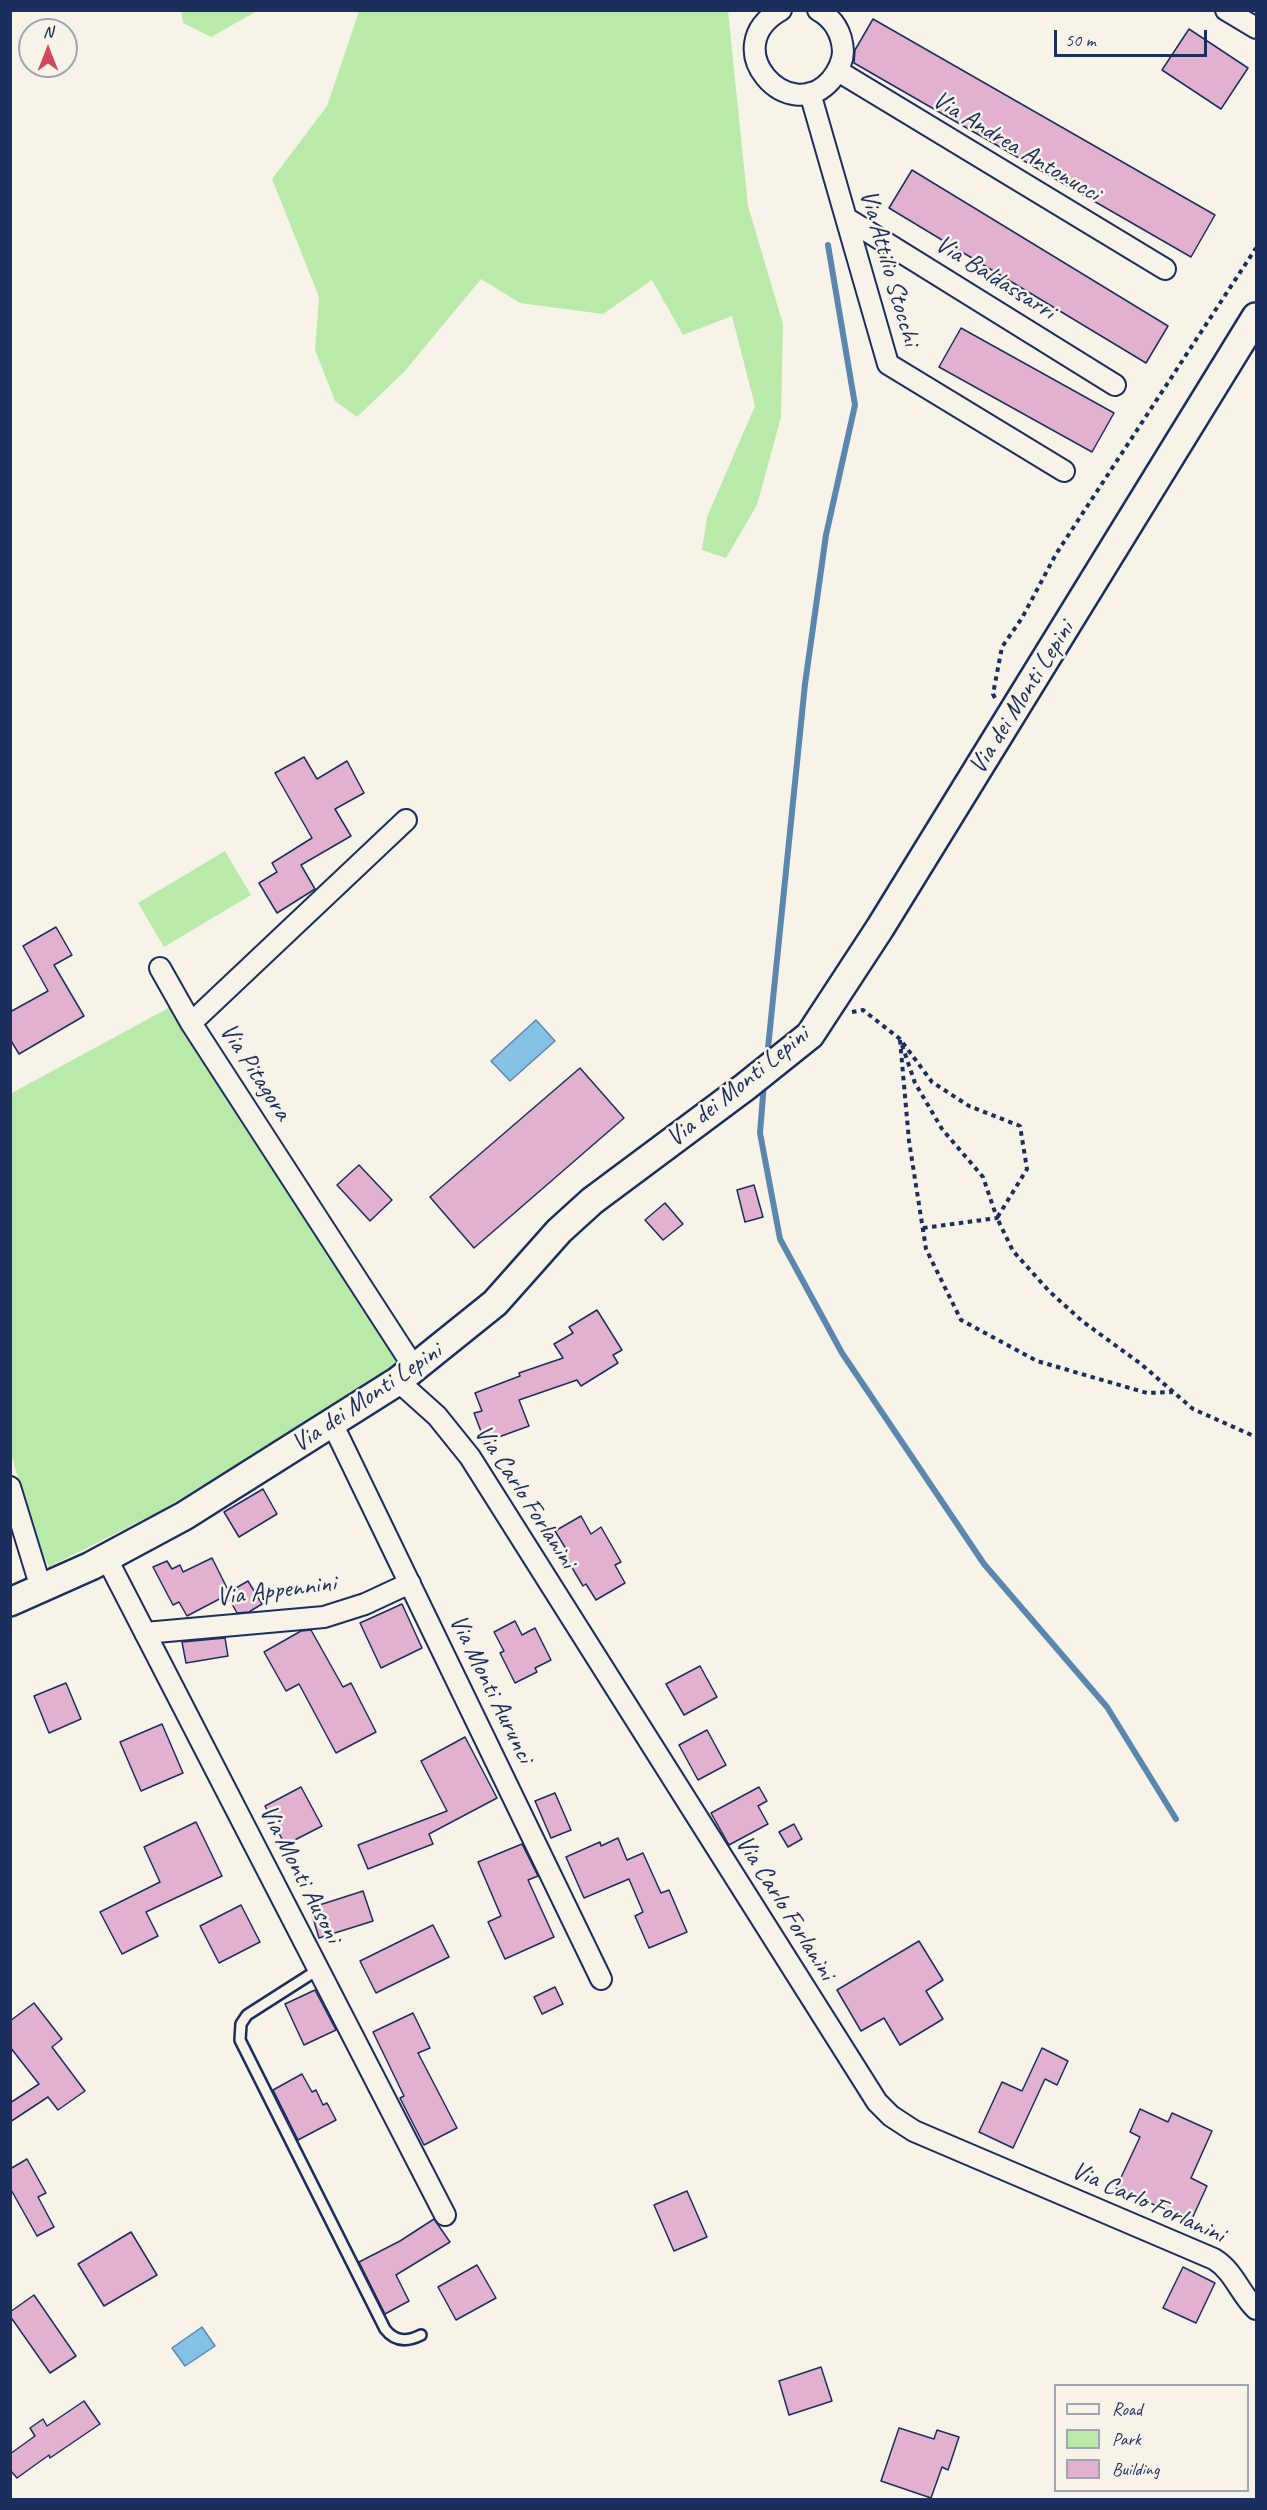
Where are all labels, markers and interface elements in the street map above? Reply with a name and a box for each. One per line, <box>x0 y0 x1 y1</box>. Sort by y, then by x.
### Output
north arrow <box>18 18 78 78</box>
scale bar <box>1057 18 1210 56</box>
text: N <box>43 22 53 42</box>
text: 50 m <box>1065 29 1096 51</box>
street label: Via Andrea Antonucci <box>926 85 1106 209</box>
street label: Via Attilio Stocchi <box>852 186 926 350</box>
street label: Via Baldassarri <box>929 229 1061 327</box>
street label: Via dei Monti Lepini <box>963 616 1081 780</box>
street label: Via Pitagora <box>212 1018 298 1126</box>
street label: Via dei Monti Lepini <box>660 1020 816 1154</box>
street label: Via dei Monti Lepini <box>286 1336 448 1460</box>
street label: Via Carlo Forlanini <box>467 1419 583 1575</box>
street label: Via Appennini <box>214 1568 338 1614</box>
street label: Via Monti Aurunci <box>442 1610 540 1768</box>
street label: Via Monti Ausoni <box>252 1800 348 1948</box>
street label: Via Carlo Forlanini <box>728 1830 842 1986</box>
street label: Via Carlo Forlanini <box>1066 2155 1230 2251</box>
legend <box>1054 2384 1249 2492</box>
text: Road <box>1112 2398 1142 2420</box>
text: Park <box>1112 2428 1141 2450</box>
text: Building <box>1112 2458 1159 2480</box>

